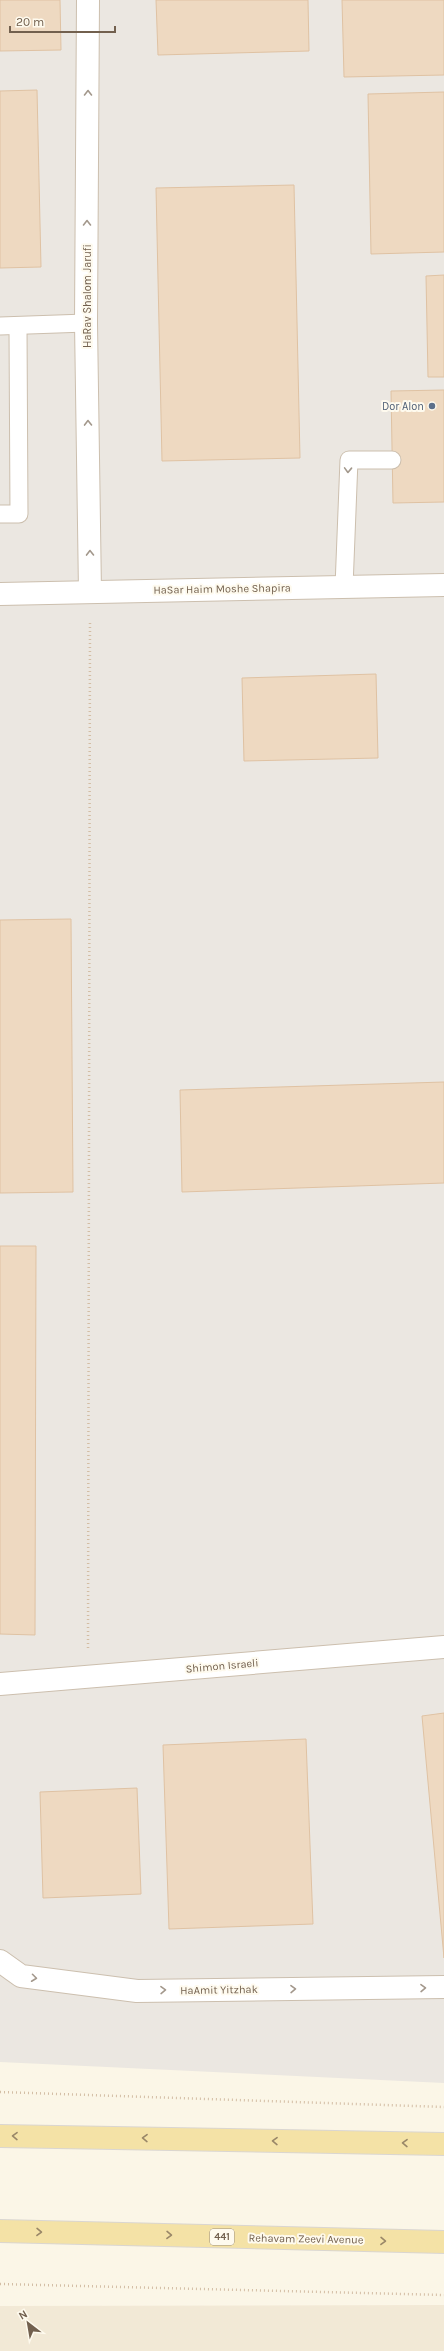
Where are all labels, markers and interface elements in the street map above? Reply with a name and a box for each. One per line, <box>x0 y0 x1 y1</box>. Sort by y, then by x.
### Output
scale bar <box>10 8 115 34</box>
text: 20 m <box>16 15 44 29</box>
one-way arrow <box>84 90 92 96</box>
one-way arrow <box>83 220 91 226</box>
street label: HaRav Shalom Jarufi <box>81 244 94 348</box>
place label: Dor Alon <box>382 400 424 413</box>
marker: Dor Alon <box>427 401 437 411</box>
one-way arrow <box>84 420 92 426</box>
one-way arrow <box>344 467 353 473</box>
one-way arrow <box>86 550 94 556</box>
street label: HaSar Haim Moshe Shapira <box>153 581 291 597</box>
street label: Shimon Israeli <box>185 1656 259 1676</box>
one-way arrow <box>31 1973 37 1982</box>
street label: HaAmit Yitzhak <box>180 1983 258 1997</box>
one-way arrow <box>420 1984 426 1992</box>
one-way arrow <box>290 1985 296 1993</box>
one-way arrow <box>160 1986 166 1994</box>
one-way arrow <box>12 2132 18 2140</box>
one-way arrow <box>142 2134 148 2142</box>
one-way arrow <box>272 2136 278 2145</box>
one-way arrow <box>402 2139 408 2147</box>
one-way arrow <box>36 2228 42 2236</box>
road number: 441 <box>210 2229 234 2245</box>
one-way arrow <box>166 2231 172 2240</box>
street label: Rehavam Zeevi Avenue <box>248 2231 364 2247</box>
one-way arrow <box>380 2237 386 2245</box>
north arrow <box>8 2303 48 2343</box>
text: N <box>16 2307 30 2322</box>

